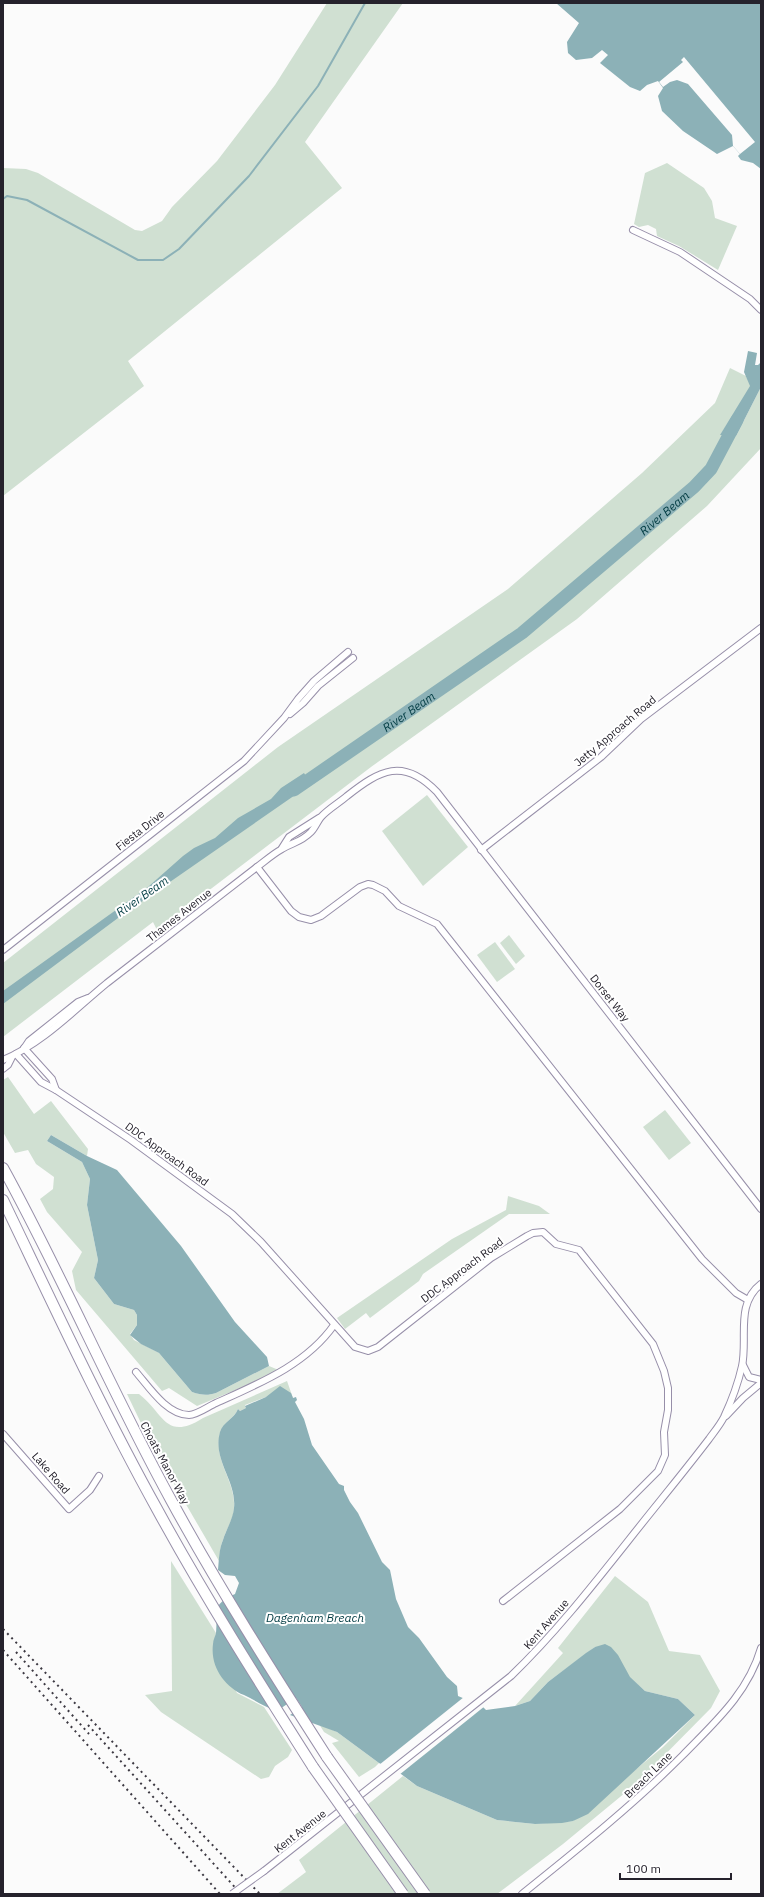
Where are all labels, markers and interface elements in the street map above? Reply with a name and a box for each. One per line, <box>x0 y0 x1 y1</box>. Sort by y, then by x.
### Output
water label: River Beam <box>636 487 692 538</box>
water label: River Beam <box>379 688 438 735</box>
street label: Jetty Approach Road <box>571 693 659 769</box>
street label: Fiesta Drive <box>113 807 167 853</box>
water label: River Beam <box>113 873 171 919</box>
street label: Thames Avenue <box>144 885 214 945</box>
street label: Dorset Way <box>587 971 633 1025</box>
street label: DDC Approach Road <box>123 1119 211 1189</box>
street label: DDC Approach Road <box>418 1234 506 1306</box>
street label: Choats Manor Way <box>137 1419 193 1507</box>
street label: Lake Road <box>29 1449 73 1497</box>
street label: Kent Avenue <box>520 1596 572 1652</box>
water label: Dagenham Breach <box>266 1610 364 1625</box>
street label: Breach Lane <box>621 1749 675 1801</box>
street label: Kent Avenue <box>271 1806 329 1856</box>
scale bar <box>620 1855 731 1881</box>
text: 100 m <box>626 1861 661 1876</box>

